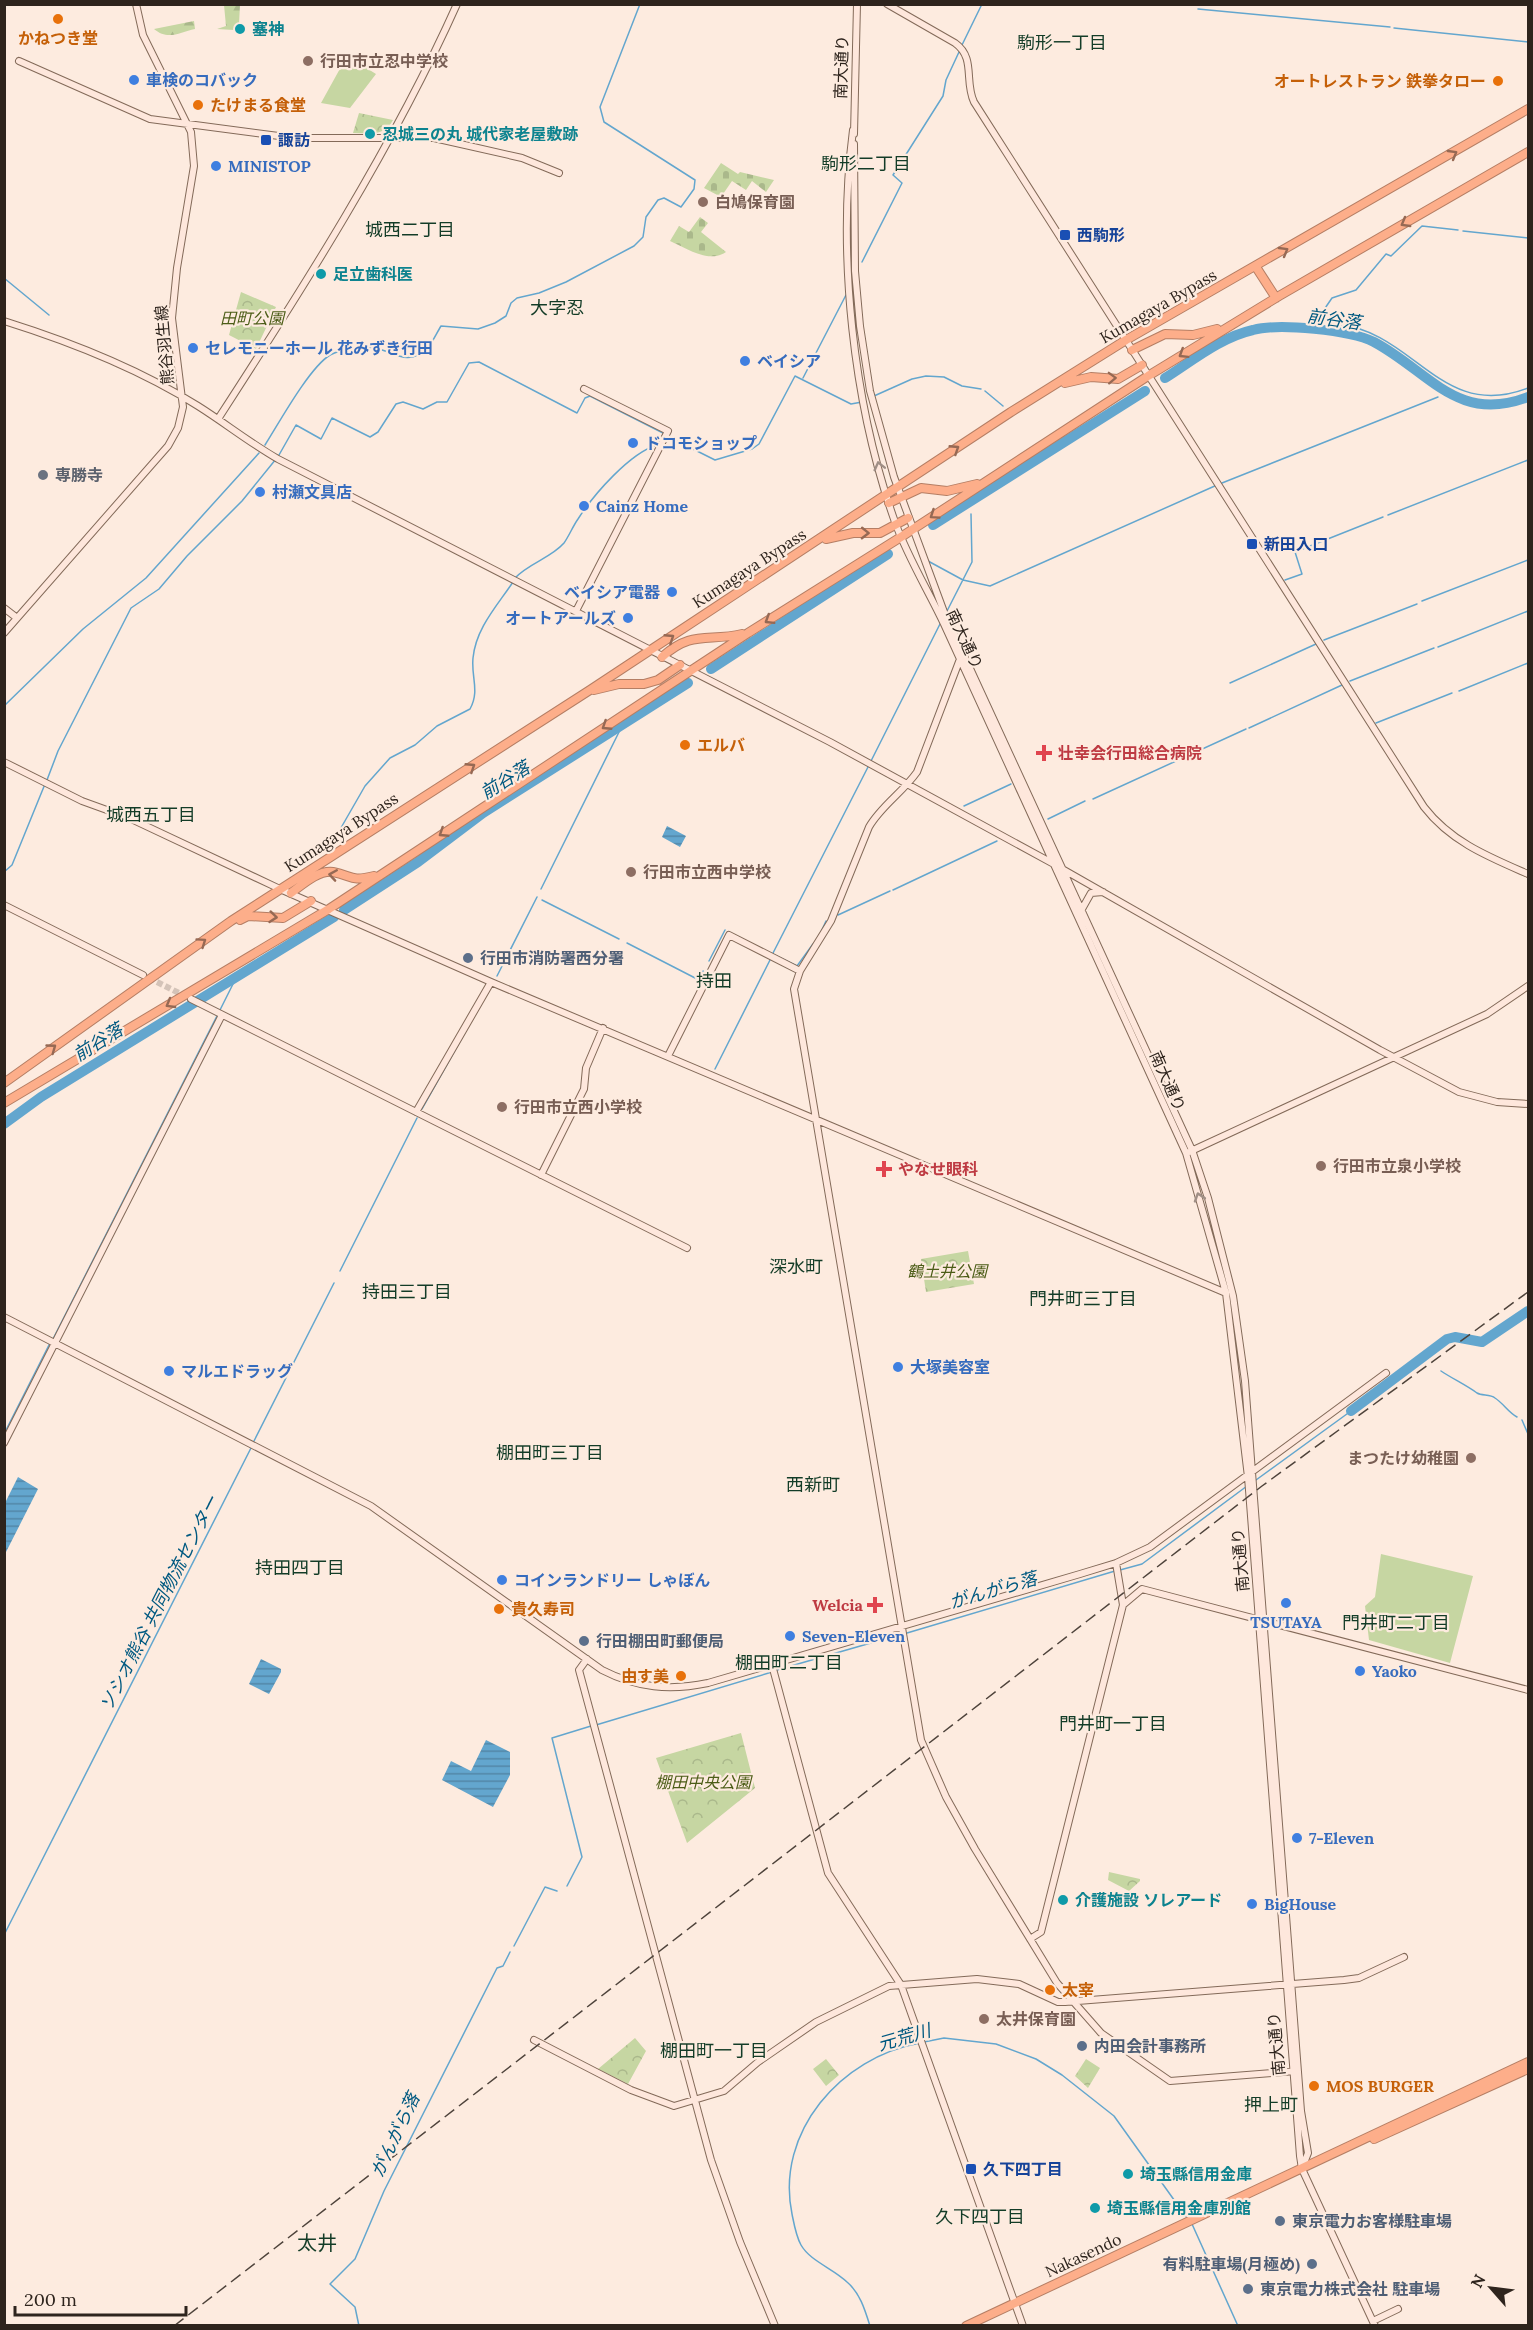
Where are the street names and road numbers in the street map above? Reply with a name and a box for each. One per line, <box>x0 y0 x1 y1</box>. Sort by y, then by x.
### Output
street label: 南大通り <box>830 35 852 99</box>
street label: Kumagaya Bypass <box>1096 264 1220 348</box>
street label: 熊谷羽生線 <box>151 304 177 386</box>
street label: Kumagaya Bypass <box>688 524 810 612</box>
street label: 南大通り <box>942 606 988 672</box>
street label: Kumagaya Bypass <box>280 788 402 876</box>
street label: 南大通り <box>1146 1048 1190 1114</box>
street label: 南大通り <box>1227 1527 1253 1593</box>
street label: 南大通り <box>1263 2011 1289 2077</box>
street label: Nakasendo <box>1042 2229 1124 2281</box>

